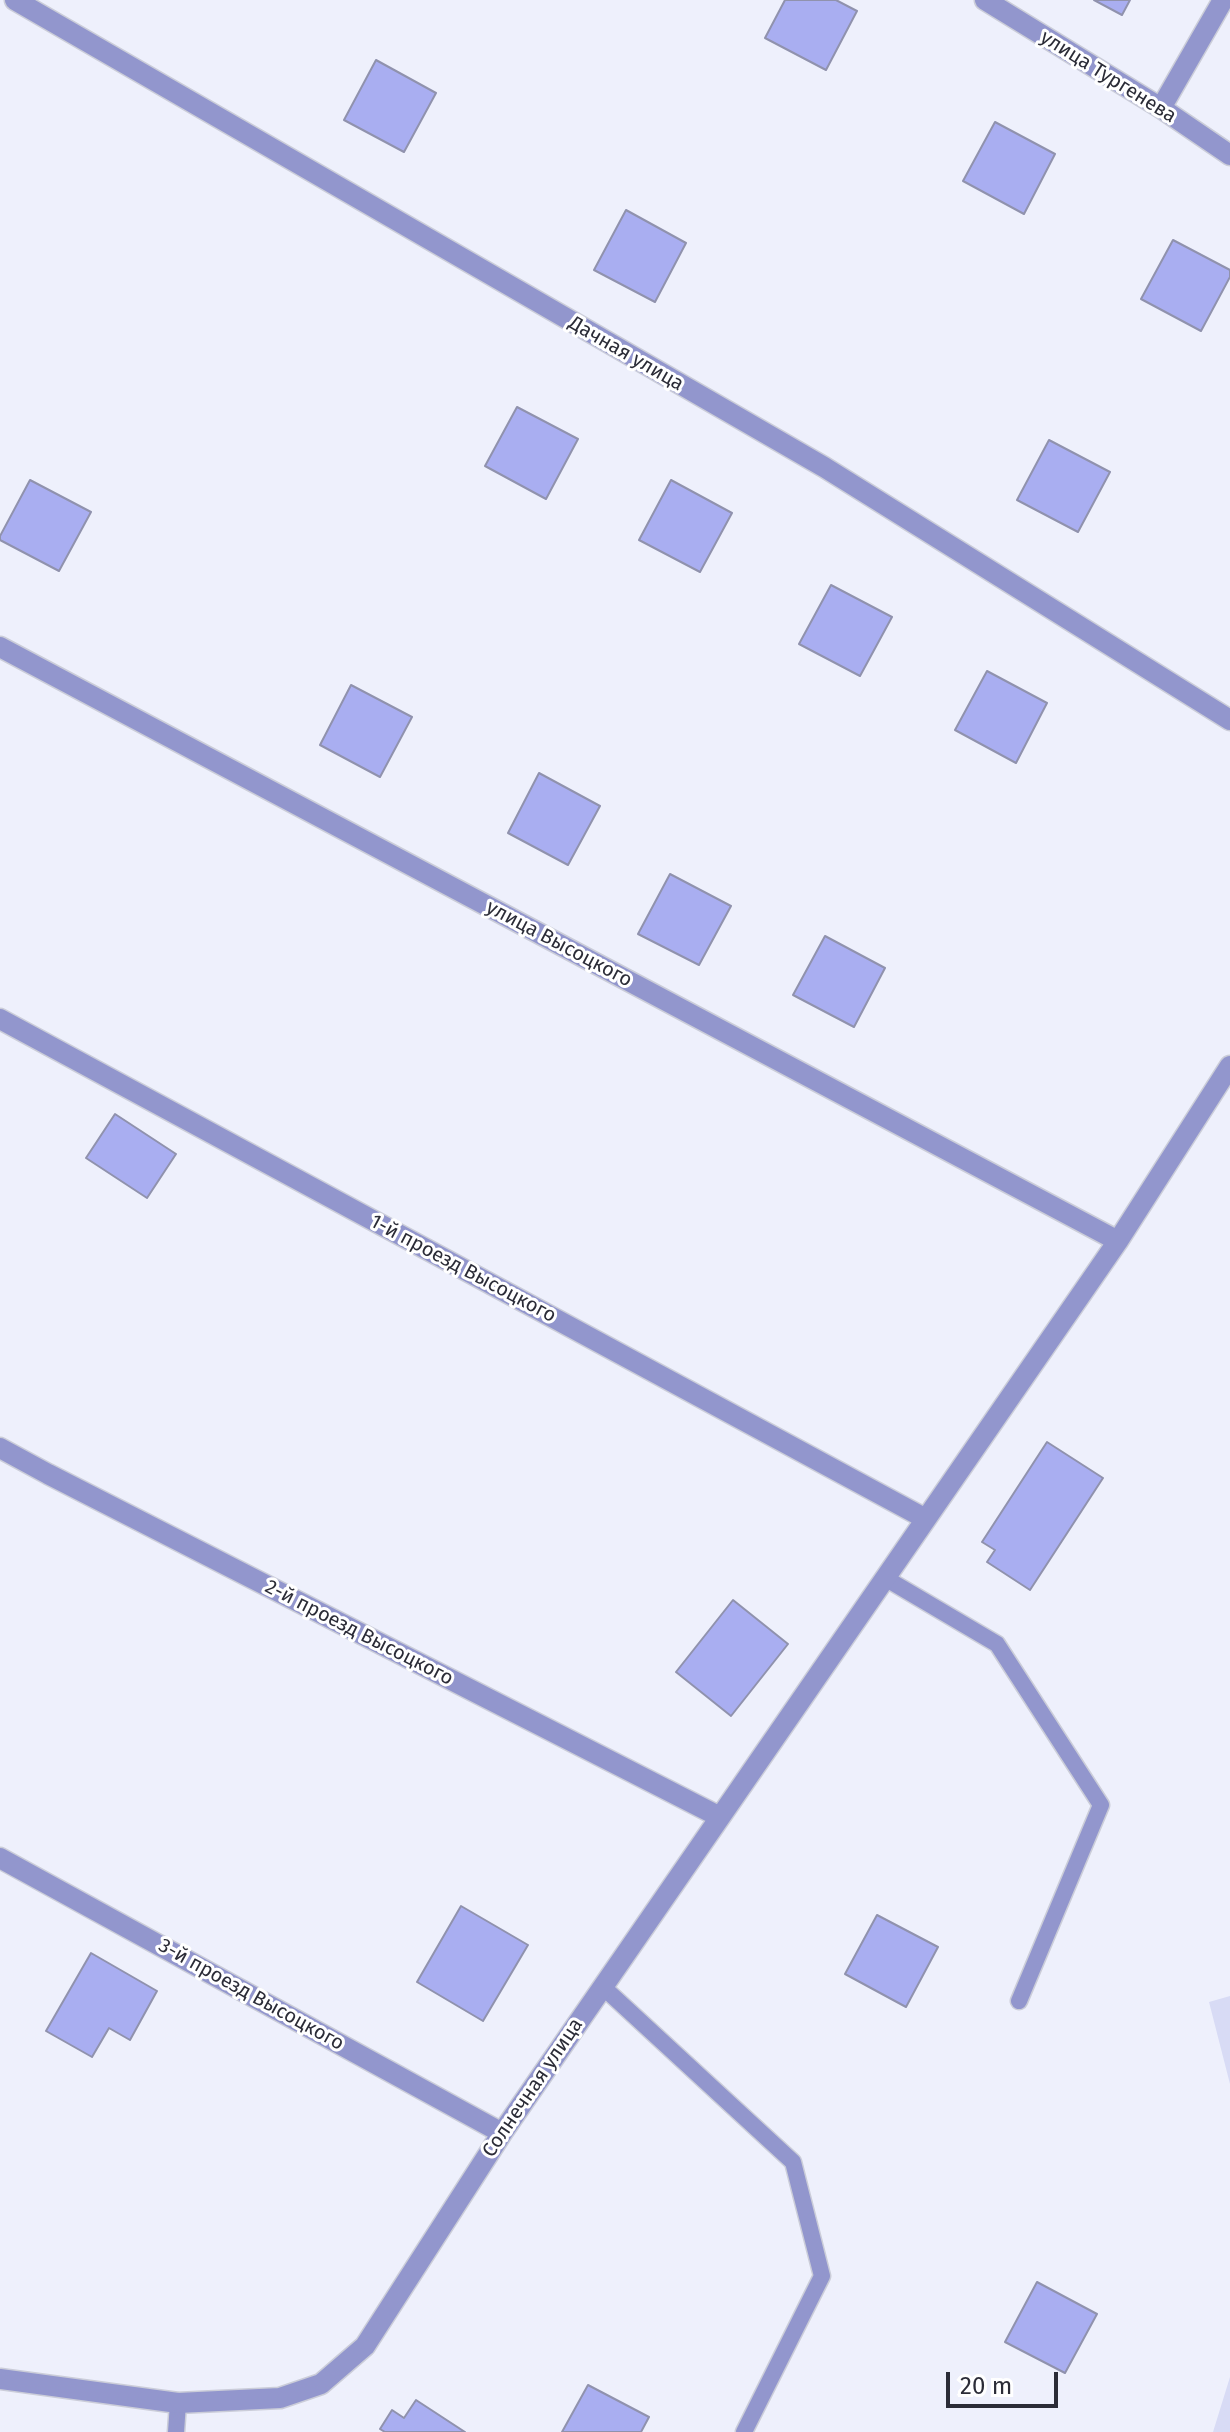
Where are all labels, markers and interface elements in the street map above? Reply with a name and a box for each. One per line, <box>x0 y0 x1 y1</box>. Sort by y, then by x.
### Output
street label: улица Тургенева <box>1036 25 1180 129</box>
street label: Дачная улица <box>564 311 688 397</box>
street label: улица Высоцкого <box>482 895 636 993</box>
street label: 1-й проезд Высоцкого <box>366 1210 560 1328</box>
street label: 2-й проезд Высоцкого <box>261 1575 457 1691</box>
street label: 3-й проезд Высоцкого <box>154 1934 348 2056</box>
street label: Солнечная улица <box>478 2014 588 2162</box>
scale bar <box>950 2356 1062 2406</box>
text: 20 m <box>960 2372 1012 2400</box>

